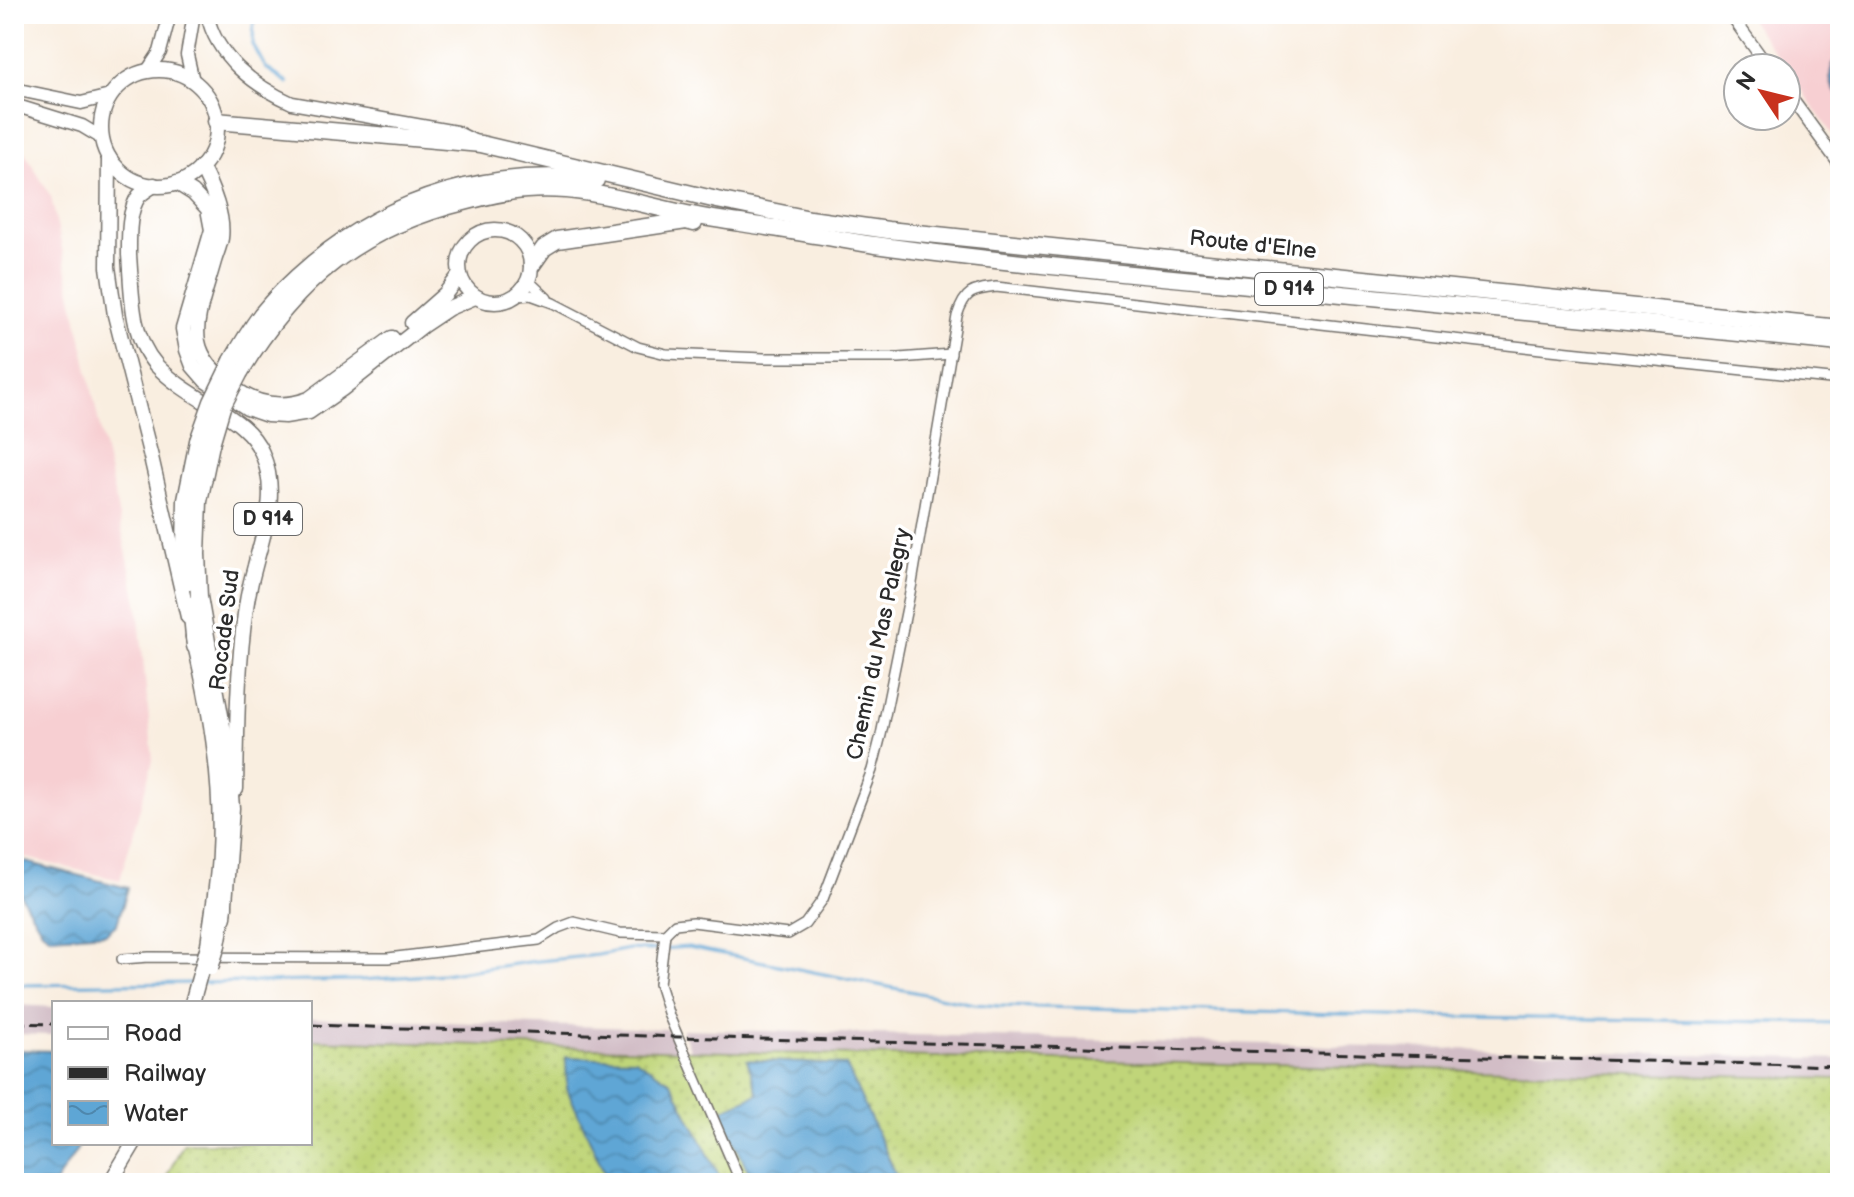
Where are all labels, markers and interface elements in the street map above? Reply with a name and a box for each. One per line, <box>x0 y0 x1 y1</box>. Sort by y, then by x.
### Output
north arrow <box>1722 52 1802 132</box>
text: N <box>1731 67 1763 96</box>
street label: Route d'Elne <box>1188 225 1318 265</box>
road number: D 914 <box>1255 273 1323 305</box>
road number: D 914 <box>234 503 302 535</box>
street label: Chemin du Mas Palegry <box>841 525 917 762</box>
street label: Rocade Sud <box>204 568 246 692</box>
legend <box>52 1001 312 1145</box>
text: Road <box>124 1019 182 1048</box>
text: Railway <box>124 1059 206 1088</box>
text: Water <box>124 1099 188 1128</box>

